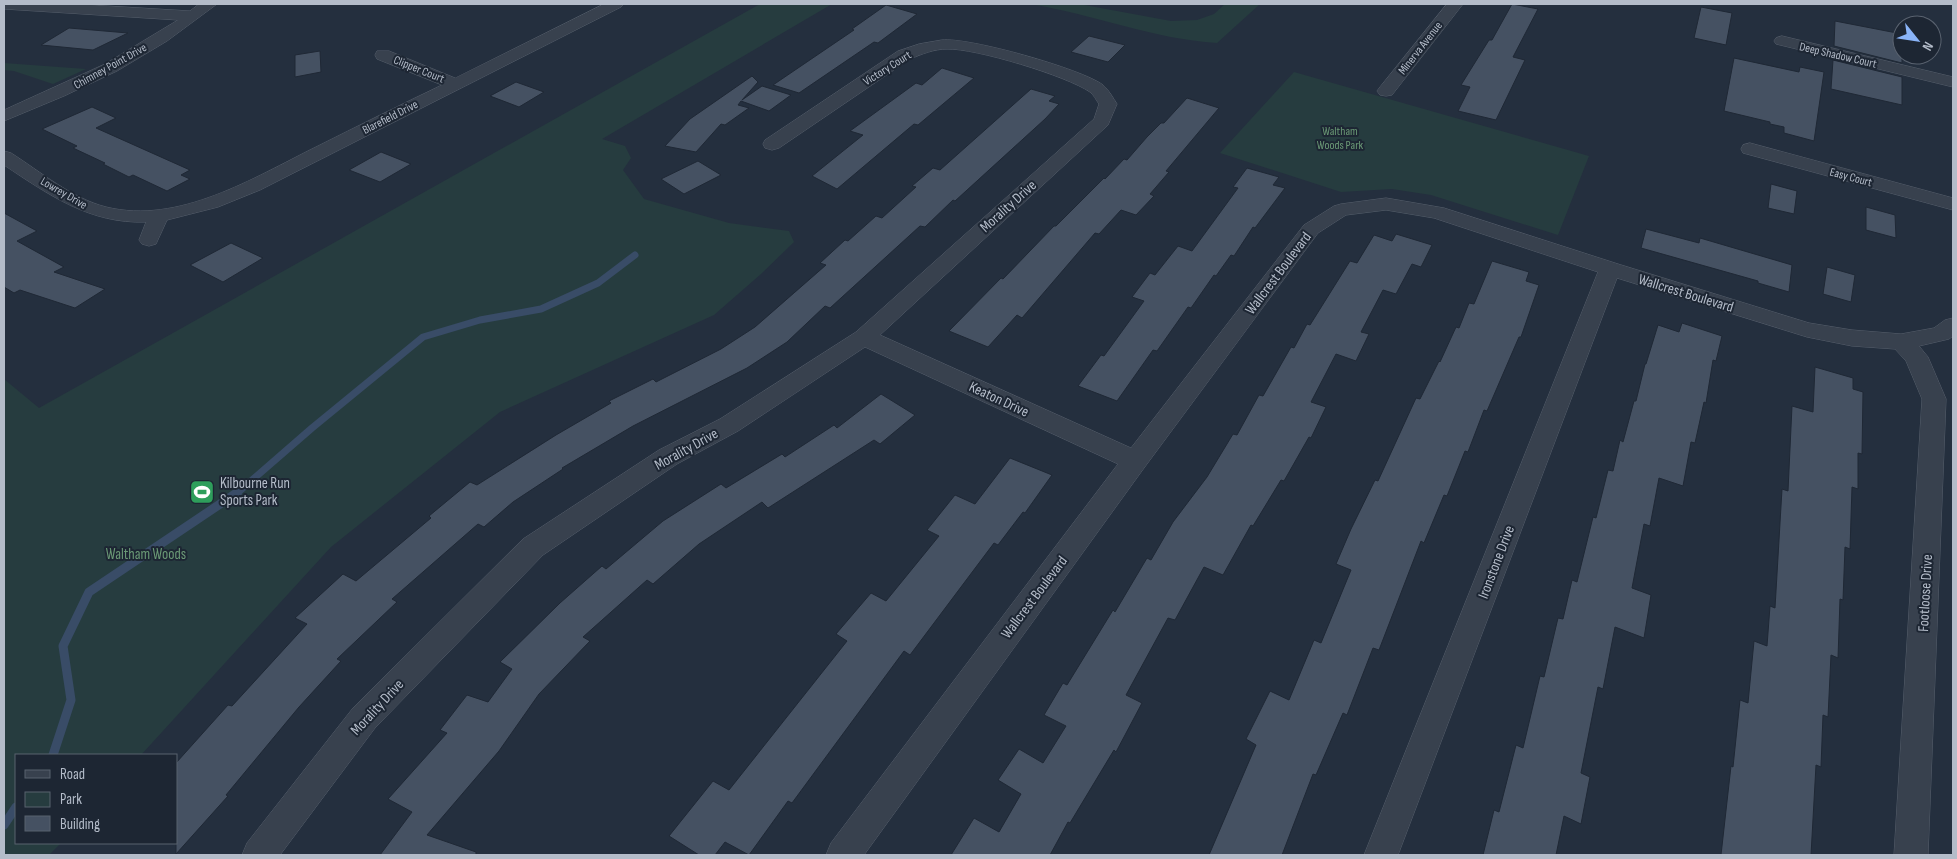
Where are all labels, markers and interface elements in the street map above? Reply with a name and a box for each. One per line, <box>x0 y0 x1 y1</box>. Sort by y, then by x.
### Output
north arrow <box>1892 15 1942 65</box>
street label: Minerva Avenue <box>1395 19 1446 78</box>
street label: Deep Shadow Court <box>1798 39 1878 72</box>
text: N <box>1919 39 1937 54</box>
street label: Chimney Point Drive <box>71 40 150 93</box>
street label: Victory Court <box>860 48 914 89</box>
street label: Clipper Court <box>391 52 447 87</box>
street label: Blarefield Drive <box>360 97 421 138</box>
park label: Waltham Woods Park <box>1317 124 1364 153</box>
street label: Easy Court <box>1828 165 1874 190</box>
street label: Lowrey Drive <box>38 174 90 213</box>
street label: Morality Drive <box>976 176 1041 237</box>
street label: Wallcrest Boulevard <box>1241 228 1316 318</box>
street label: Wallcrest Boulevard <box>1636 270 1736 317</box>
street label: Keaton Drive <box>966 377 1032 422</box>
street label: Morality Drive <box>651 424 721 475</box>
place label: Kilbourne Run Sports Park <box>220 474 290 510</box>
sports icon: Kilbourne Run Sports Park <box>189 479 215 505</box>
street label: Ironstone Drive <box>1474 523 1519 601</box>
park label: Waltham Woods <box>106 545 186 564</box>
street label: Wallcrest Boulevard <box>997 552 1072 642</box>
street label: Footloose Drive <box>1914 554 1937 632</box>
street label: Morality Drive <box>347 675 408 739</box>
legend <box>15 754 178 844</box>
text: Road <box>60 765 85 784</box>
text: Park <box>60 790 82 809</box>
text: Building <box>60 815 100 834</box>

